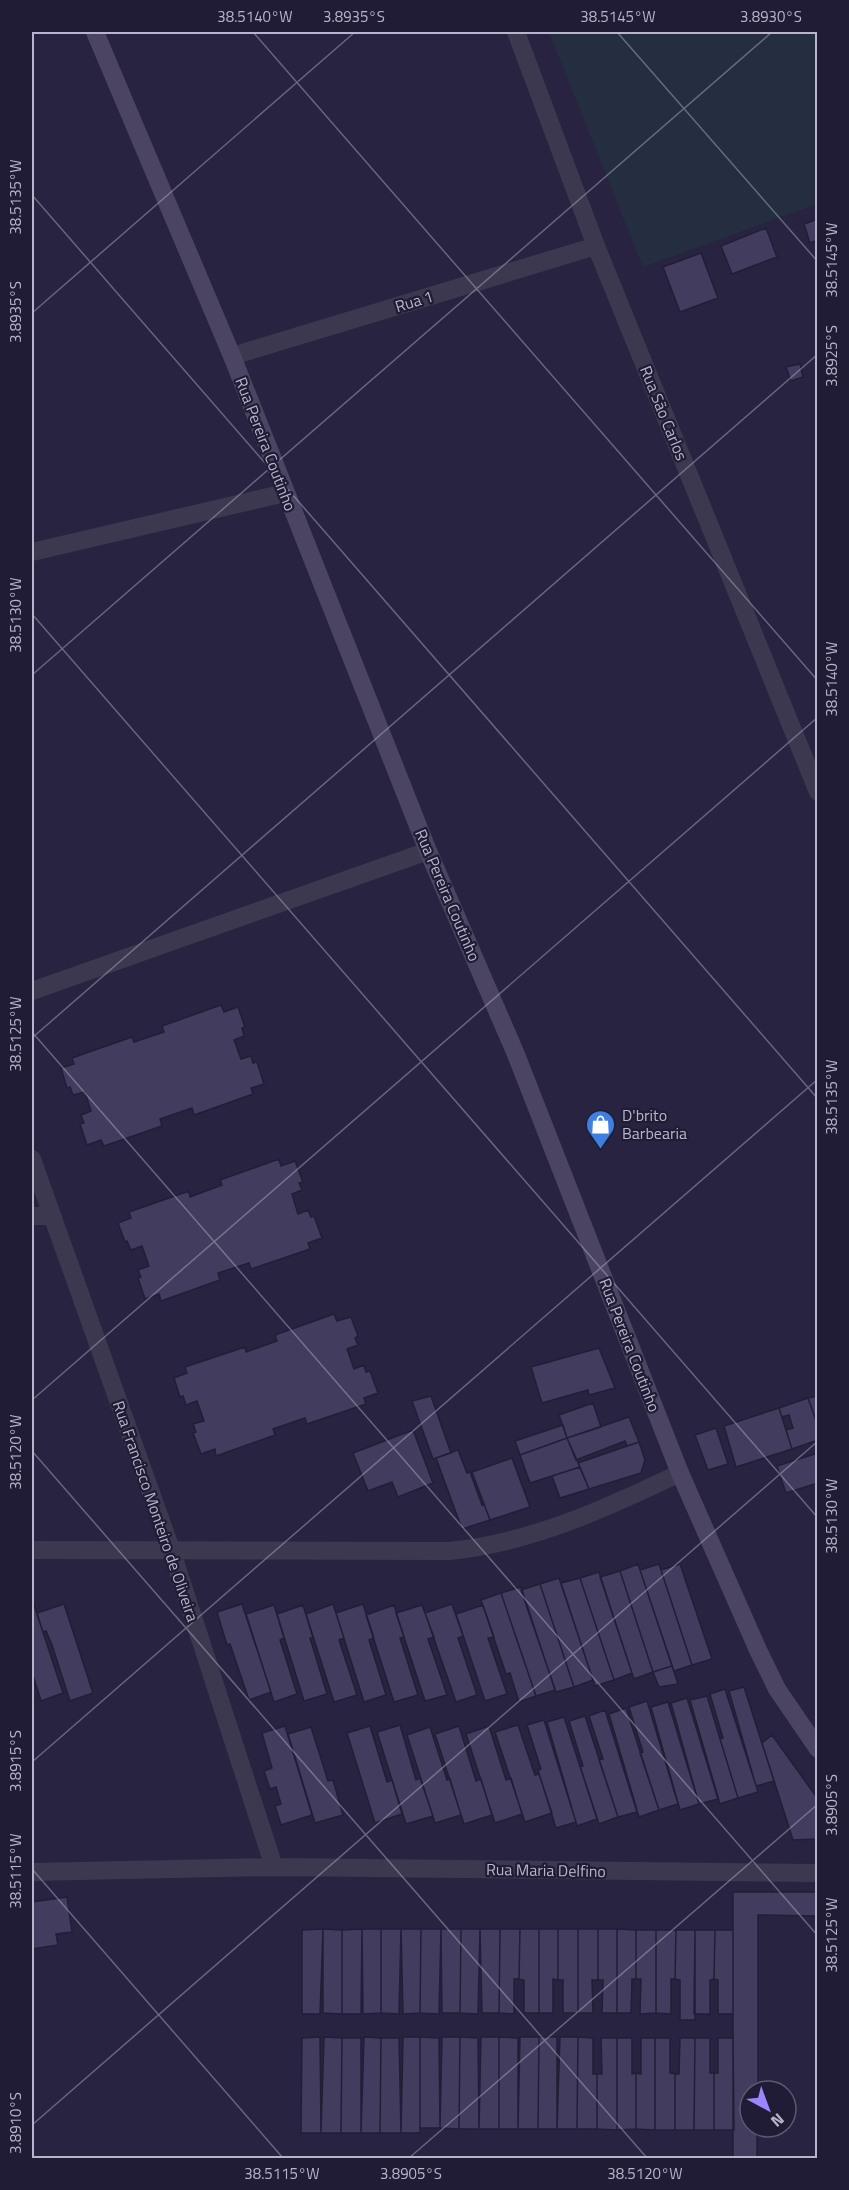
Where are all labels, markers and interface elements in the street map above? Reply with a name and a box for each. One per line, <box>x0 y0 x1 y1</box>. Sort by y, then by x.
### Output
text: 38.5140°W <box>217 5 293 28</box>
text: 3.8935°S <box>323 5 385 28</box>
text: 38.5145°W <box>580 5 656 28</box>
text: 3.8930°S <box>740 5 802 28</box>
text: 38.5135°W <box>4 159 27 235</box>
text: 38.5145°W <box>820 222 843 298</box>
text: 3.8935°S <box>4 281 27 343</box>
street label: Rua 1 <box>392 284 436 318</box>
text: 3.8925°S <box>820 325 843 387</box>
street label: Rua São Carlos <box>634 362 694 464</box>
street label: Rua Pereira Coutinho <box>229 374 303 514</box>
text: 38.5130°W <box>4 577 27 653</box>
text: 38.5140°W <box>820 641 843 717</box>
street label: Rua Pereira Coutinho <box>409 825 487 965</box>
text: 38.5125°W <box>4 996 27 1072</box>
text: 38.5135°W <box>820 1059 843 1135</box>
place label: D'brito Barbearia <box>622 1103 687 1145</box>
shop icon: D'brito Barbearia <box>585 1108 617 1150</box>
street label: Rua Pereira Coutinho <box>593 1275 667 1415</box>
street label: Rua Francisco Monteiro de Oliveira <box>107 1397 205 1625</box>
text: 38.5120°W <box>4 1414 27 1490</box>
text: 38.5130°W <box>820 1478 843 1554</box>
text: 3.8915°S <box>4 1730 27 1792</box>
text: 3.8905°S <box>820 1774 843 1836</box>
text: 38.5115°W <box>4 1833 27 1909</box>
street label: Rua Maria Delfino <box>486 1857 606 1883</box>
text: 38.5125°W <box>820 1897 843 1973</box>
north arrow <box>738 2079 798 2139</box>
text: 3.8910°S <box>4 2092 27 2154</box>
text: N <box>766 2108 790 2133</box>
text: 38.5115°W <box>244 2162 320 2185</box>
text: 3.8905°S <box>380 2162 442 2185</box>
text: 38.5120°W <box>607 2162 683 2185</box>

